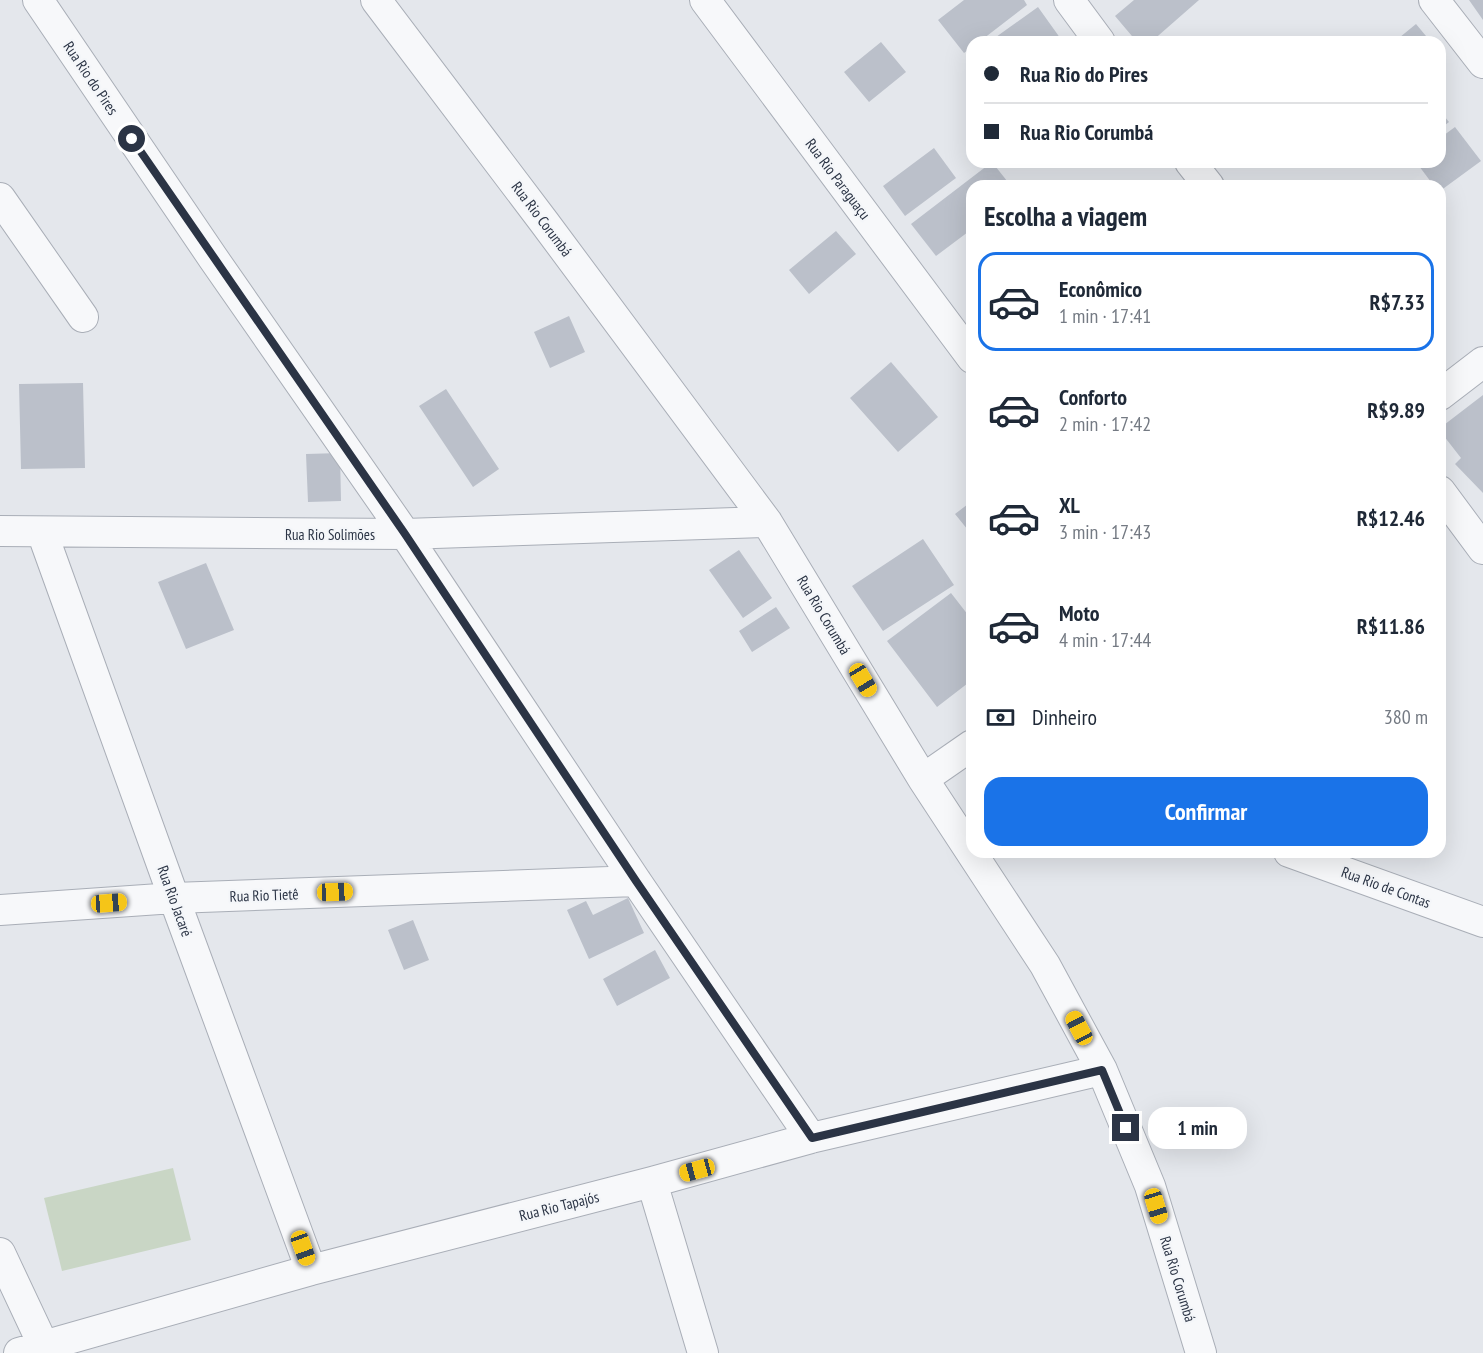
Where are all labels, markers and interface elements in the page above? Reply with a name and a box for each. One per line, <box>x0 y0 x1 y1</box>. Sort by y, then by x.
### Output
street label: Rua Rio do Pires <box>59 38 123 118</box>
text: Rua Rio do Pires <box>1020 60 1148 88</box>
text: Rua Rio Corumbá <box>1020 118 1153 146</box>
route start <box>118 125 145 152</box>
street label: Rua Rio Paraguaçu <box>801 135 875 223</box>
street label: Rua Rio Corumbá <box>508 178 576 260</box>
text: Escolha a viagem <box>984 199 1147 233</box>
icon: car <box>987 275 1041 329</box>
text: Econômico <box>1059 275 1142 303</box>
text: R$7.33 <box>1369 288 1425 316</box>
text: 1 min · 17:41 <box>1059 303 1151 329</box>
icon: car <box>987 383 1041 437</box>
text: Conforto <box>1059 383 1127 411</box>
text: R$9.89 <box>1367 396 1425 424</box>
text: 2 min · 17:42 <box>1059 411 1151 437</box>
icon: car <box>987 491 1041 545</box>
text: XL <box>1059 491 1080 519</box>
text: R$12.46 <box>1357 504 1425 532</box>
text: 3 min · 17:43 <box>1059 519 1151 545</box>
street label: Rua Rio Solimões <box>285 525 375 544</box>
street label: Rua Rio Corumbá <box>793 572 855 658</box>
icon: car <box>987 599 1041 653</box>
text: Moto <box>1059 599 1100 627</box>
text: R$11.86 <box>1357 612 1425 640</box>
text: 4 min · 17:44 <box>1059 627 1151 653</box>
car <box>846 660 880 700</box>
icon: cash <box>984 701 1017 734</box>
text: Dinheiro <box>1032 703 1097 731</box>
text: 380 m <box>1384 704 1428 730</box>
button: Confirmar <box>984 777 1428 846</box>
street label: Rua Rio de Contas <box>1339 862 1433 912</box>
street label: Rua Rio Jacaré <box>153 863 197 939</box>
car <box>317 882 353 902</box>
street label: Rua Rio Tietê <box>229 884 299 906</box>
car <box>90 893 128 913</box>
car <box>1063 1008 1095 1048</box>
callout: 1 min <box>1147 1107 1246 1149</box>
route end <box>1112 1114 1139 1141</box>
text: 1 min <box>1177 1115 1218 1141</box>
car <box>677 1157 717 1183</box>
car <box>1142 1186 1170 1226</box>
street label: Rua Rio Tapajós <box>517 1187 601 1225</box>
car <box>288 1228 318 1268</box>
street label: Rua Rio Corumbá <box>1156 1234 1200 1324</box>

